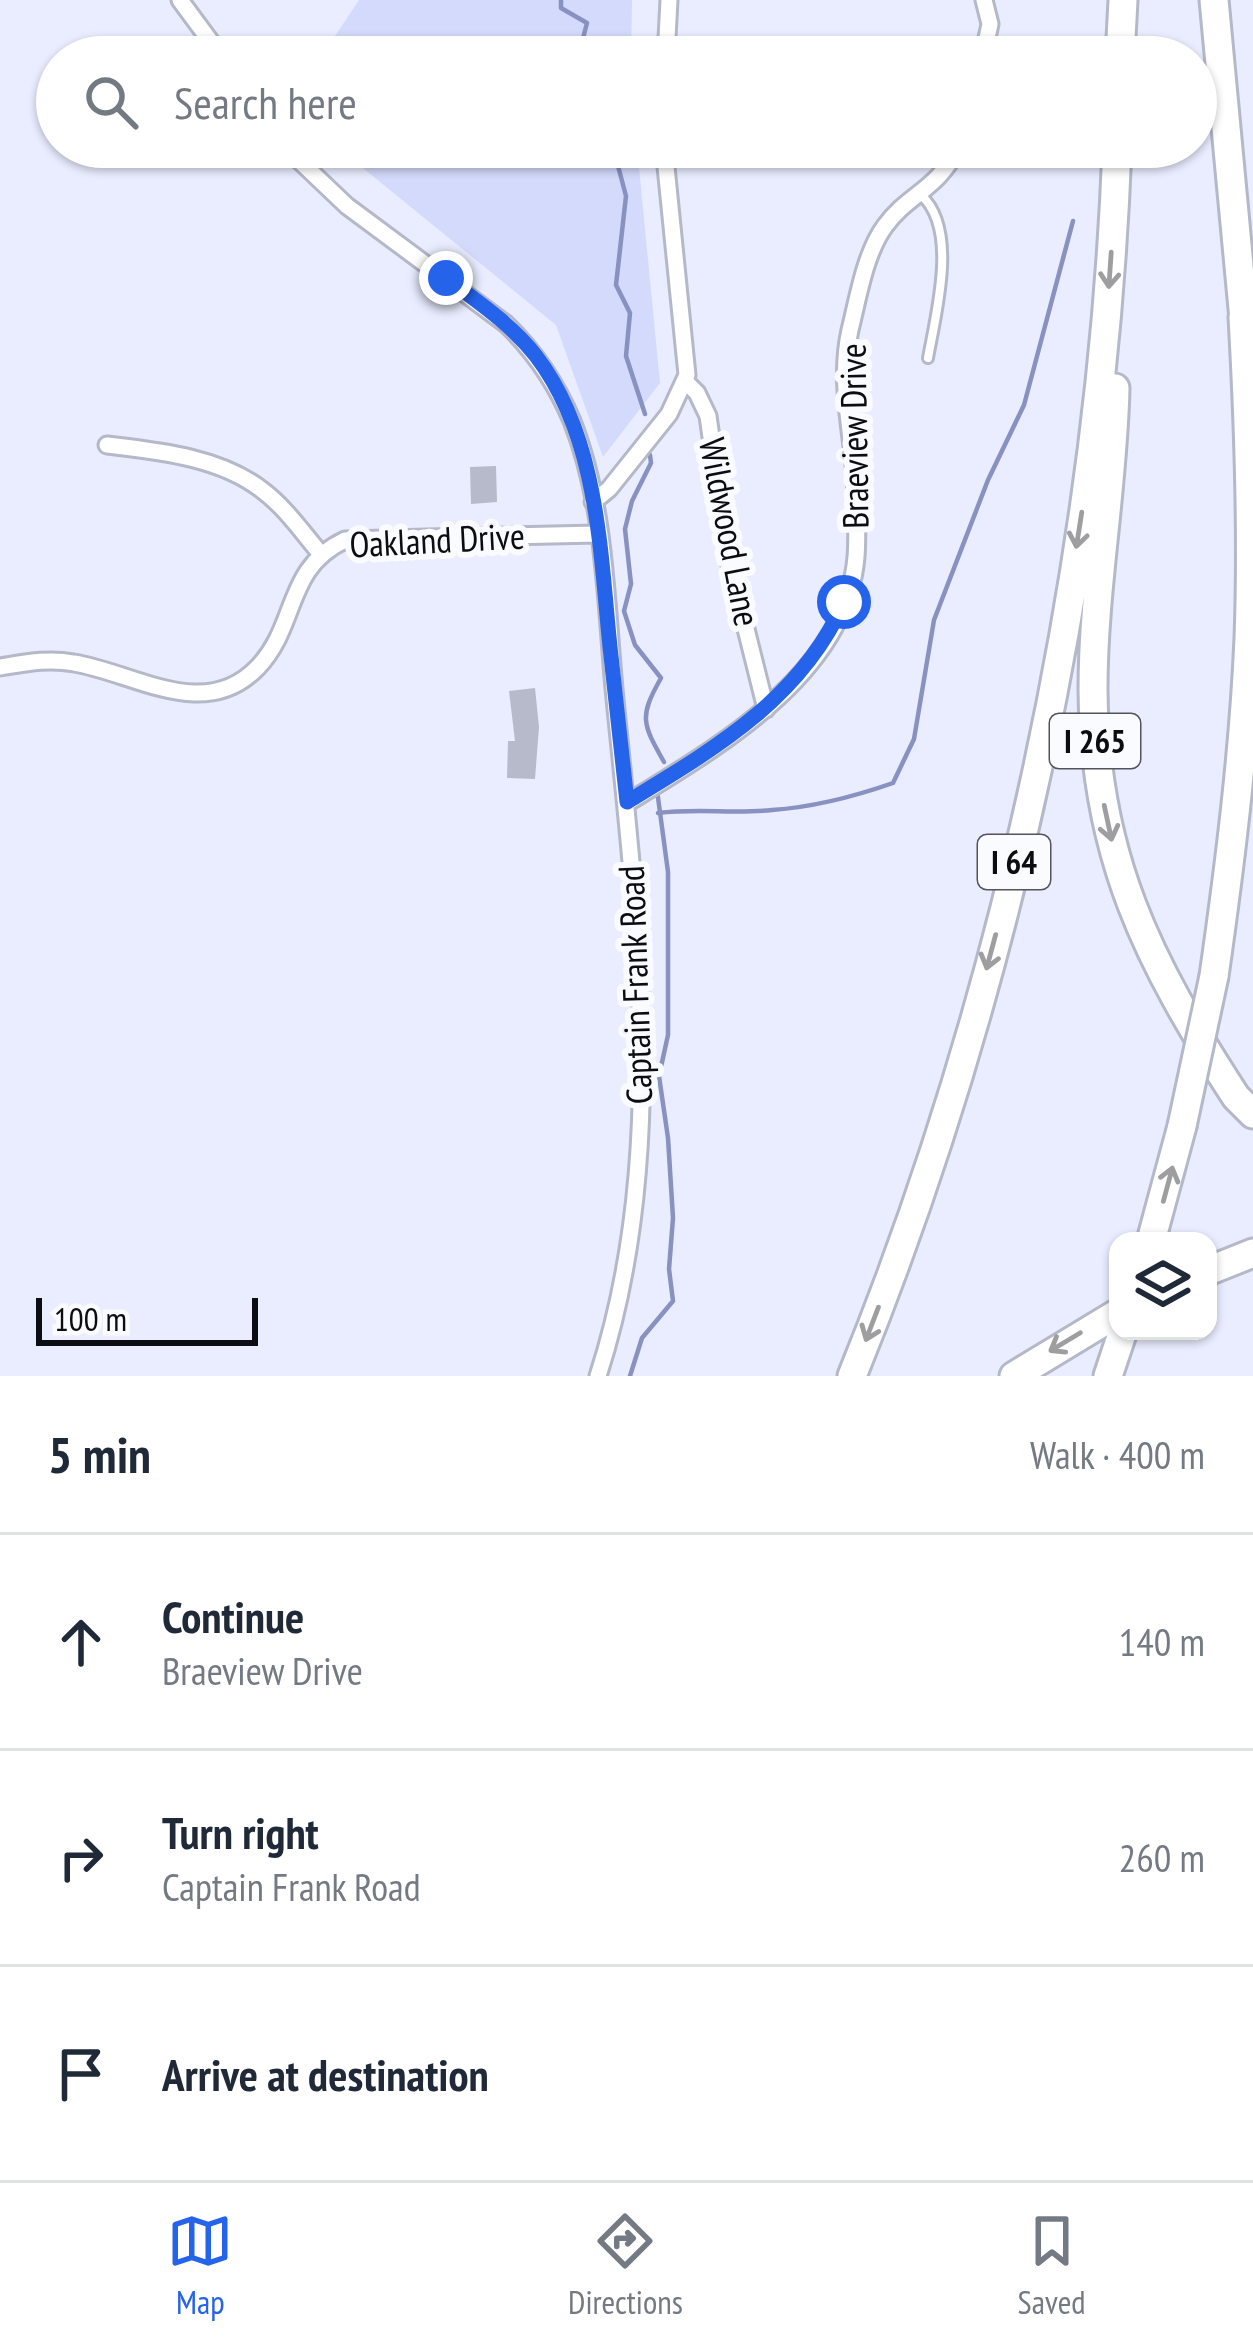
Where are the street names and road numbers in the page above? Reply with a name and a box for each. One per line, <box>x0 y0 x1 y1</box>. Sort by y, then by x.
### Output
street label: Braeview Drive <box>828 343 879 529</box>
street label: Wildwood Lane <box>689 434 772 630</box>
street label: Oakland Drive <box>348 511 526 568</box>
road number: I 265 <box>1050 714 1140 768</box>
road number: I 64 <box>978 835 1050 889</box>
street label: Captain Frank Road <box>607 865 662 1105</box>

